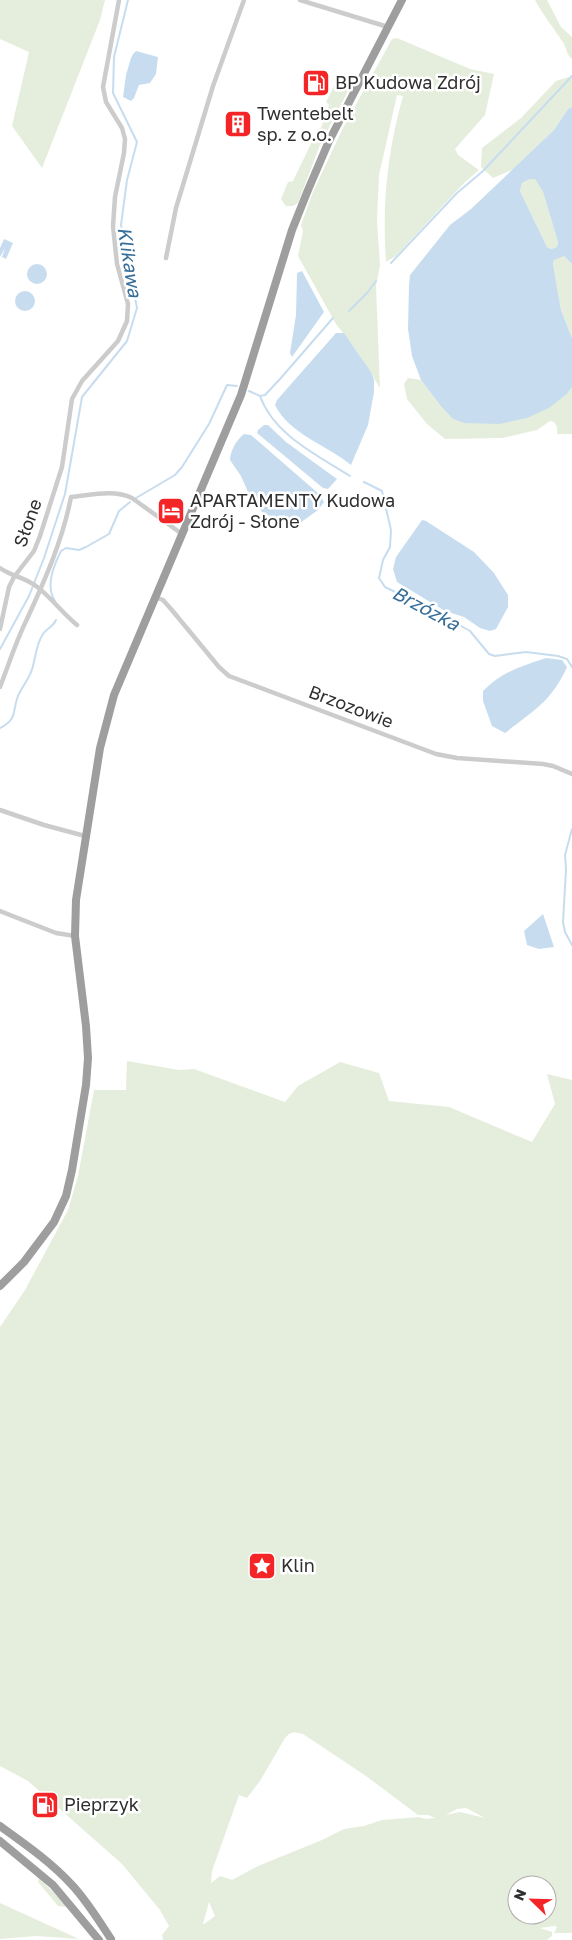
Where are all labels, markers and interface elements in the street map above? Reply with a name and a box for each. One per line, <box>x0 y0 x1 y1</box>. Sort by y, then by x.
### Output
fuel station icon: BP Kudowa Zdrój <box>301 68 331 98</box>
place label: BP Kudowa Zdrój <box>335 71 481 93</box>
place label: Twentebelt sp. z o.o. <box>257 102 354 145</box>
building icon: Twentebelt sp. z o.o. <box>223 109 253 139</box>
water label: Klikawa <box>114 225 148 300</box>
place label: APARTAMENTY Kudowa Zdrój - Słone <box>190 489 395 532</box>
street label: Słone <box>8 496 46 550</box>
hotel icon: APARTAMENTY Kudowa Zdrój - Słone <box>156 496 186 526</box>
water label: Brzózka <box>389 580 465 635</box>
street label: Brzozowie <box>306 680 397 732</box>
place icon: Klin <box>247 1551 277 1581</box>
place label: Klin <box>281 1554 315 1576</box>
fuel station icon: Pieprzyk <box>30 1790 60 1820</box>
place label: Pieprzyk <box>64 1793 139 1815</box>
north arrow <box>507 1875 557 1925</box>
text: N <box>510 1887 529 1903</box>

